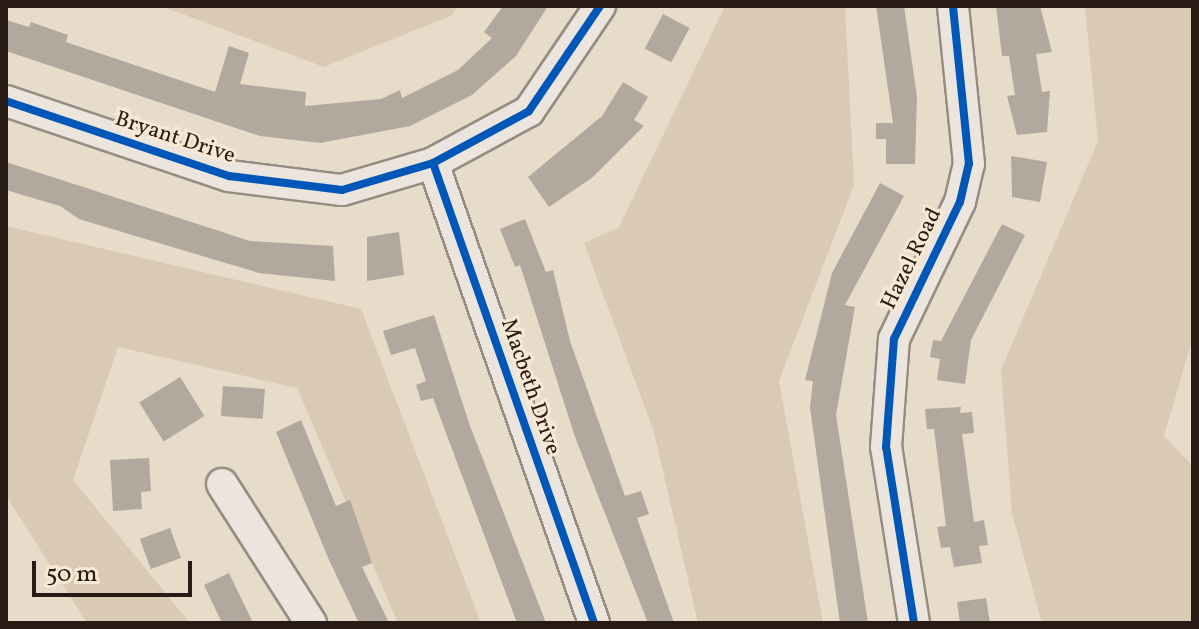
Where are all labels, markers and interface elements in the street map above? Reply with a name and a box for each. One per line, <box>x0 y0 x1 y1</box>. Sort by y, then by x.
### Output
street label: Bryant Drive <box>112 106 238 170</box>
street label: Hazel Road <box>876 204 948 314</box>
street label: Macbeth Drive <box>494 316 566 458</box>
scale bar <box>36 545 196 595</box>
text: 50 m <box>46 558 98 592</box>

